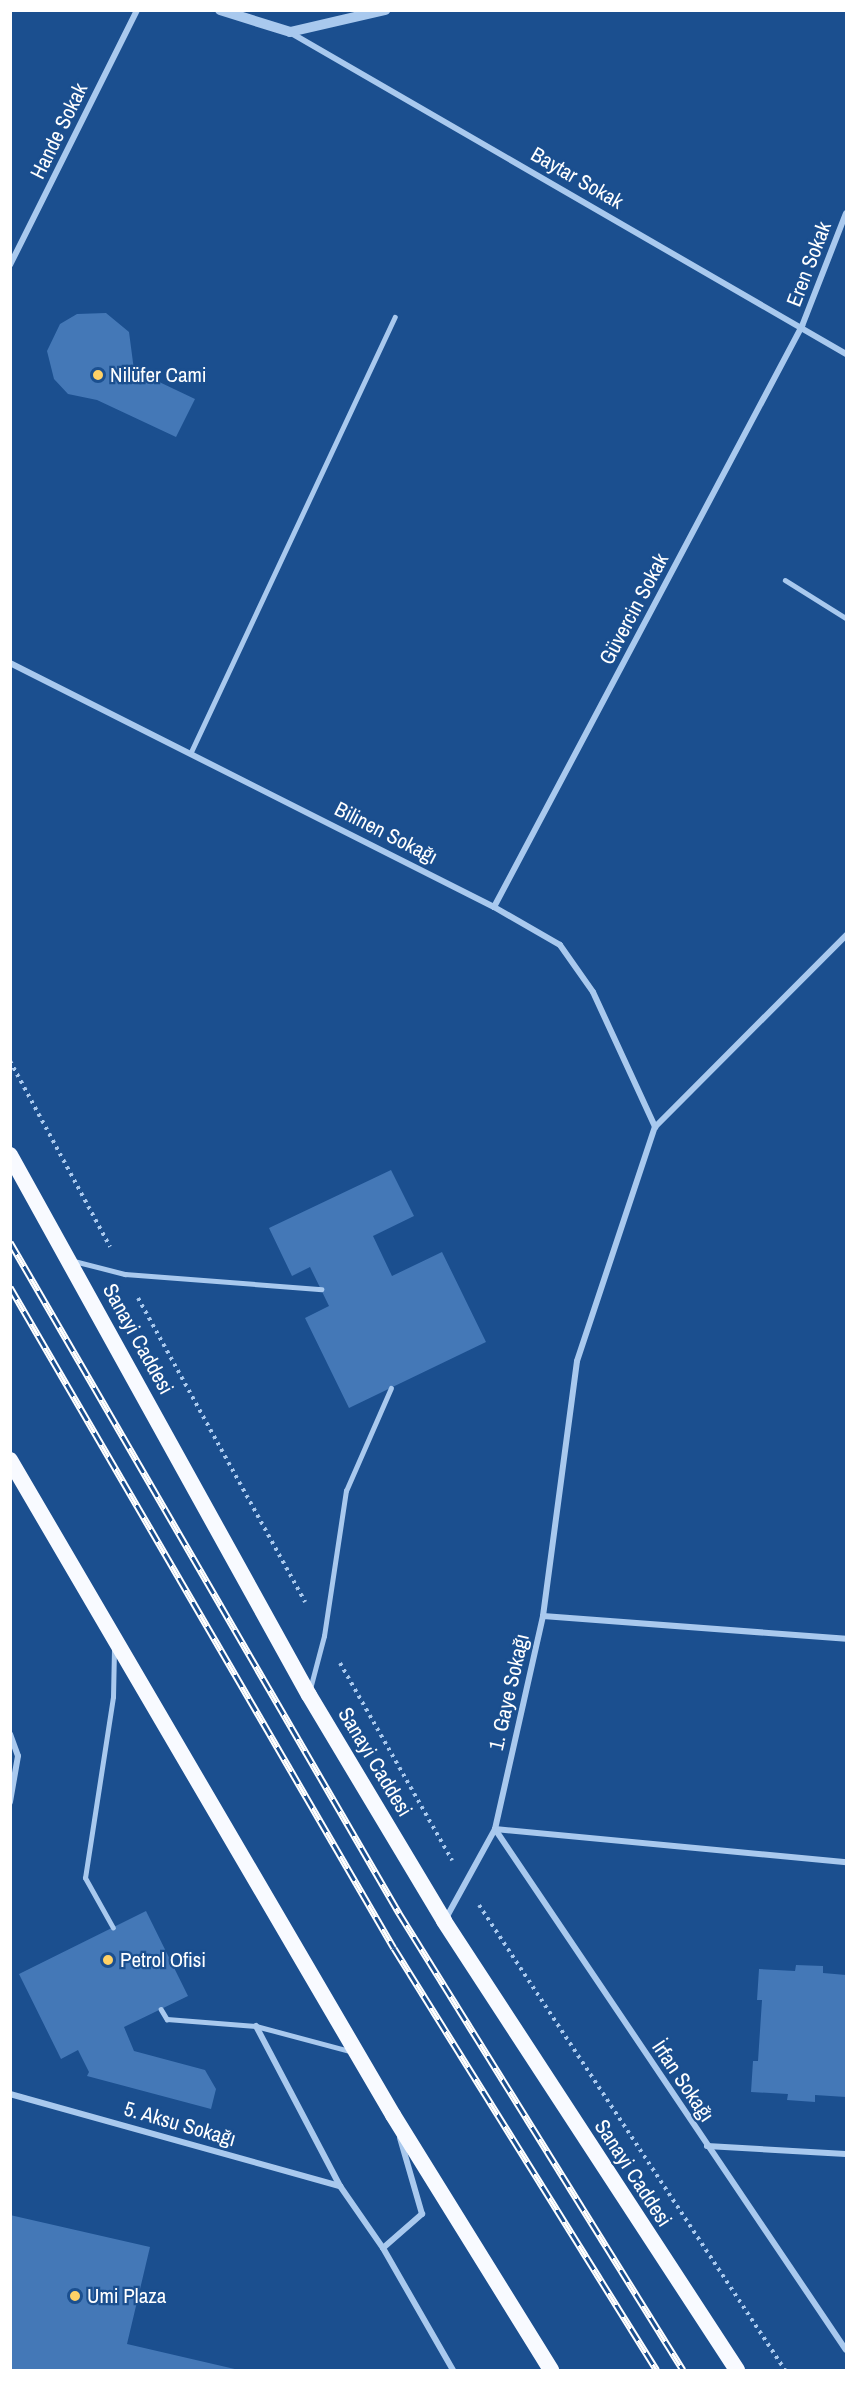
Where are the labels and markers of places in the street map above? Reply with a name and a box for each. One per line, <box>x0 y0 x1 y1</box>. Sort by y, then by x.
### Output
place label: Nilüfer Cami <box>110 362 207 388</box>
marker: Nilüfer Cami <box>91 368 105 382</box>
place label: Petrol Ofisi <box>120 1947 206 1973</box>
marker: Petrol Ofisi <box>101 1953 115 1967</box>
place label: Umi Plaza <box>87 2283 166 2309</box>
marker: Umi Plaza <box>68 2289 82 2303</box>

